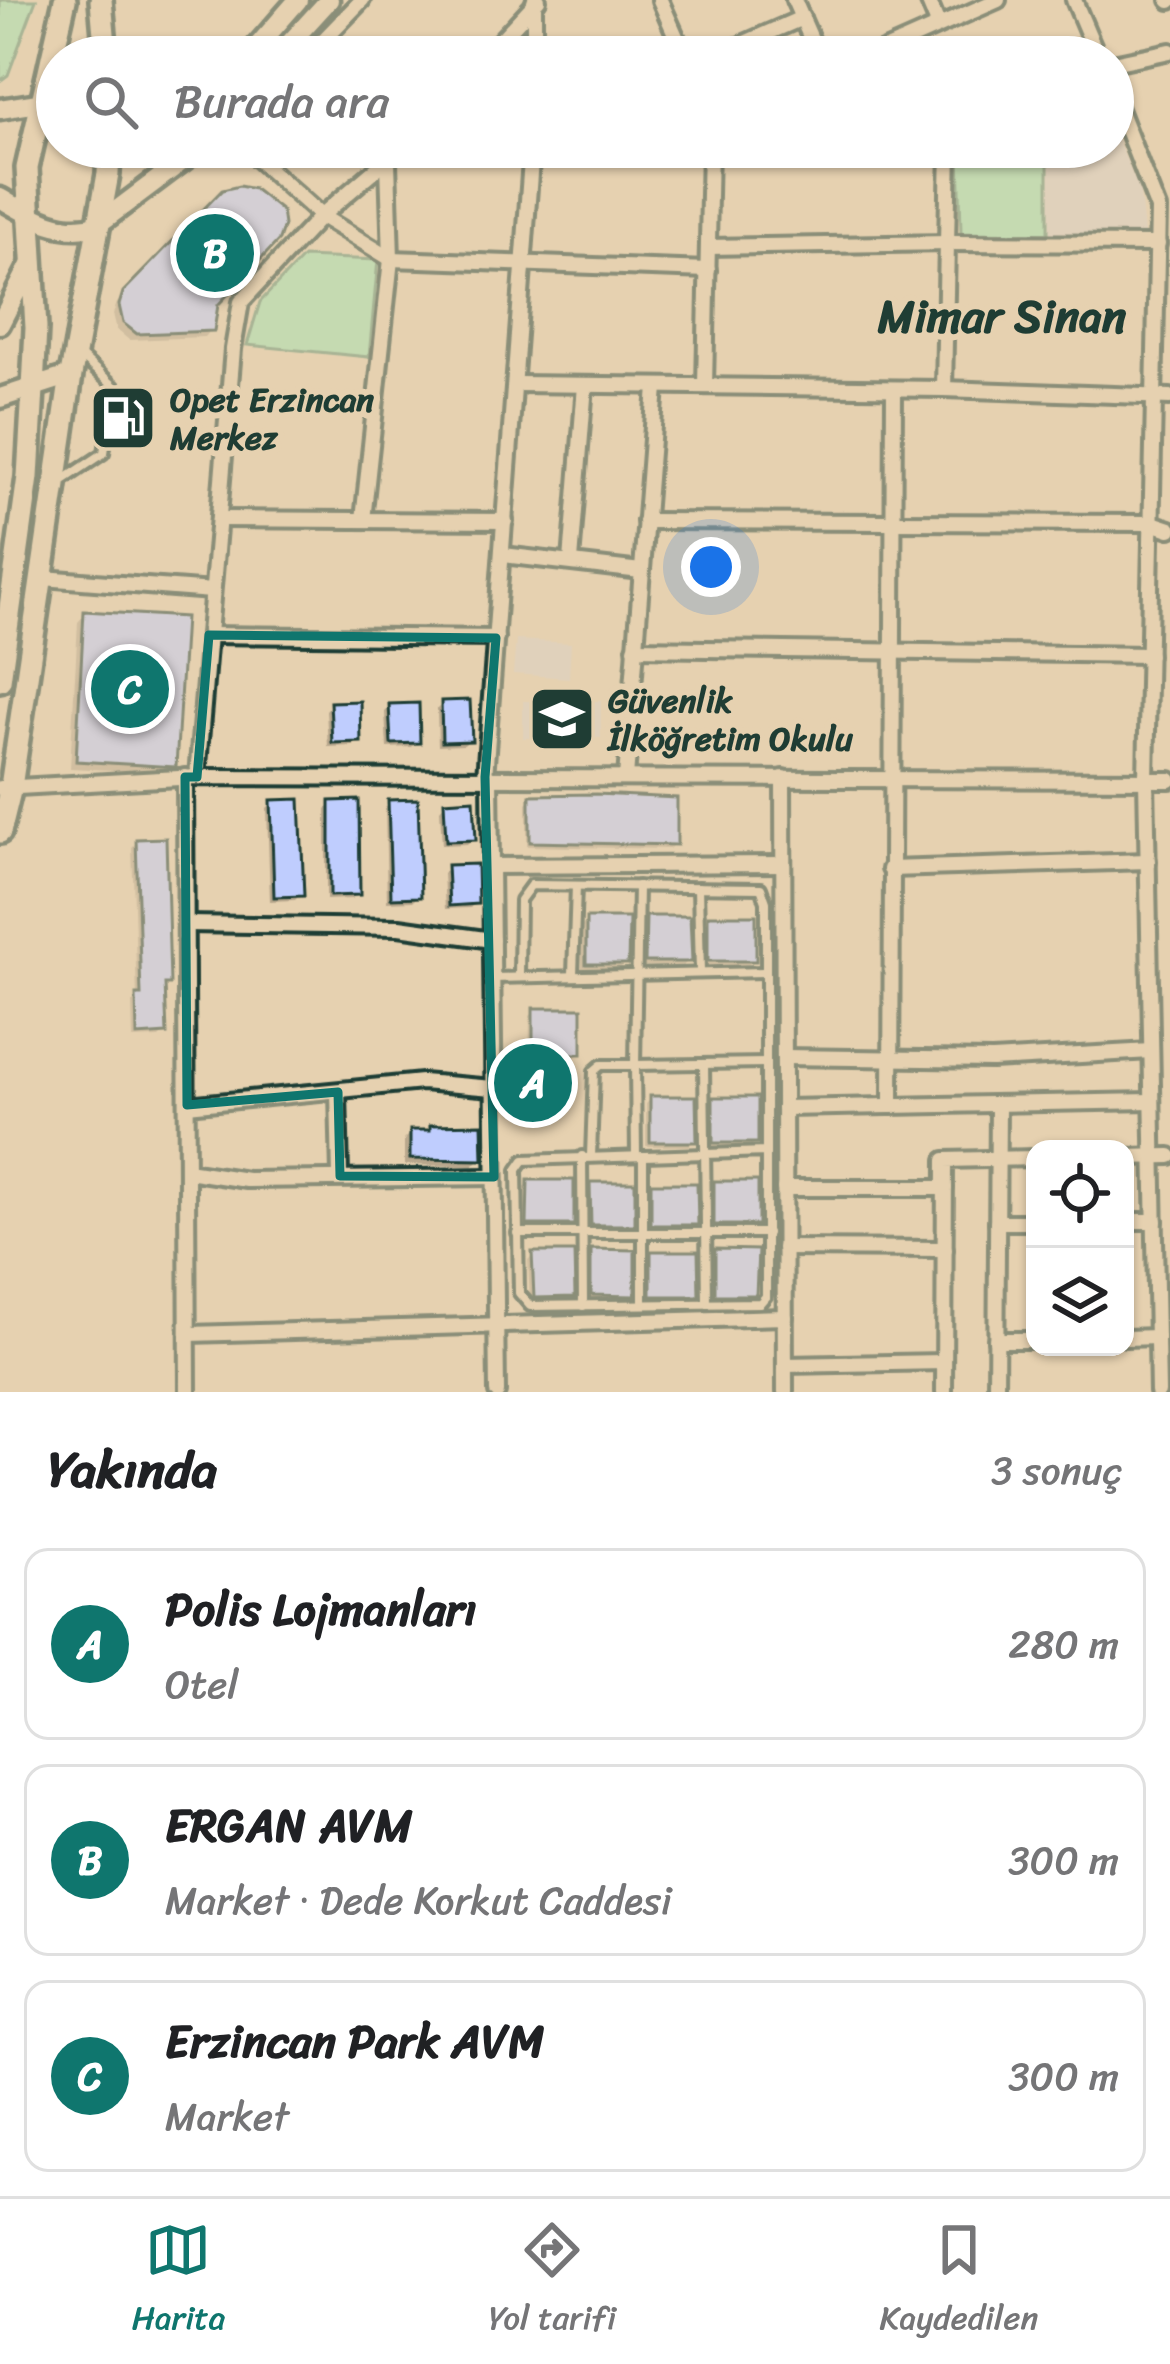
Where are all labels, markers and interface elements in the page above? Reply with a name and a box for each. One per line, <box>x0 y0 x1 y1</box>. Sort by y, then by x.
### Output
search box <box>36 36 1134 168</box>
text: Burada ara <box>174 62 389 142</box>
icon: search <box>78 69 144 135</box>
pin: B <box>176 208 254 298</box>
district label: Mimar Sinan <box>877 277 1127 357</box>
place label: Opet Erzincan Merkez <box>169 371 374 467</box>
fuel station icon: Opet Erzincan Merkez <box>88 383 158 453</box>
your location <box>681 537 741 597</box>
pin: C <box>91 644 169 734</box>
place label: Güvenlik İlköğretim Okulu <box>606 672 853 768</box>
school or university icon: Güvenlik İlköğretim Okulu <box>527 684 597 754</box>
pin: A <box>494 1038 572 1128</box>
map controls <box>1026 1140 1134 1356</box>
button: locate <box>1026 1140 1134 1248</box>
button: layers <box>1026 1248 1134 1356</box>
text: Yakında <box>48 1425 217 1515</box>
text: 3 sonuç <box>991 1436 1122 1505</box>
text: Polis Lojmanları <box>165 1570 477 1650</box>
text: A <box>77 1610 103 1679</box>
text: 280 m <box>1008 1610 1119 1679</box>
text: Otel <box>165 1650 238 1719</box>
text: ERGAN AVM <box>165 1786 412 1866</box>
text: B <box>78 1826 102 1895</box>
text: 300 m <box>1008 1826 1119 1895</box>
text: Market · Dede Korkut Caddesi <box>165 1866 672 1935</box>
text: Erzincan Park AVM <box>165 2002 544 2082</box>
text: C <box>78 2042 102 2111</box>
text: 300 m <box>1008 2042 1119 2111</box>
text: Market <box>165 2082 289 2151</box>
tab: Harita <box>132 2217 225 2347</box>
tab: Yol tarifi <box>489 2217 616 2347</box>
tab: Kaydedilen <box>880 2217 1038 2347</box>

